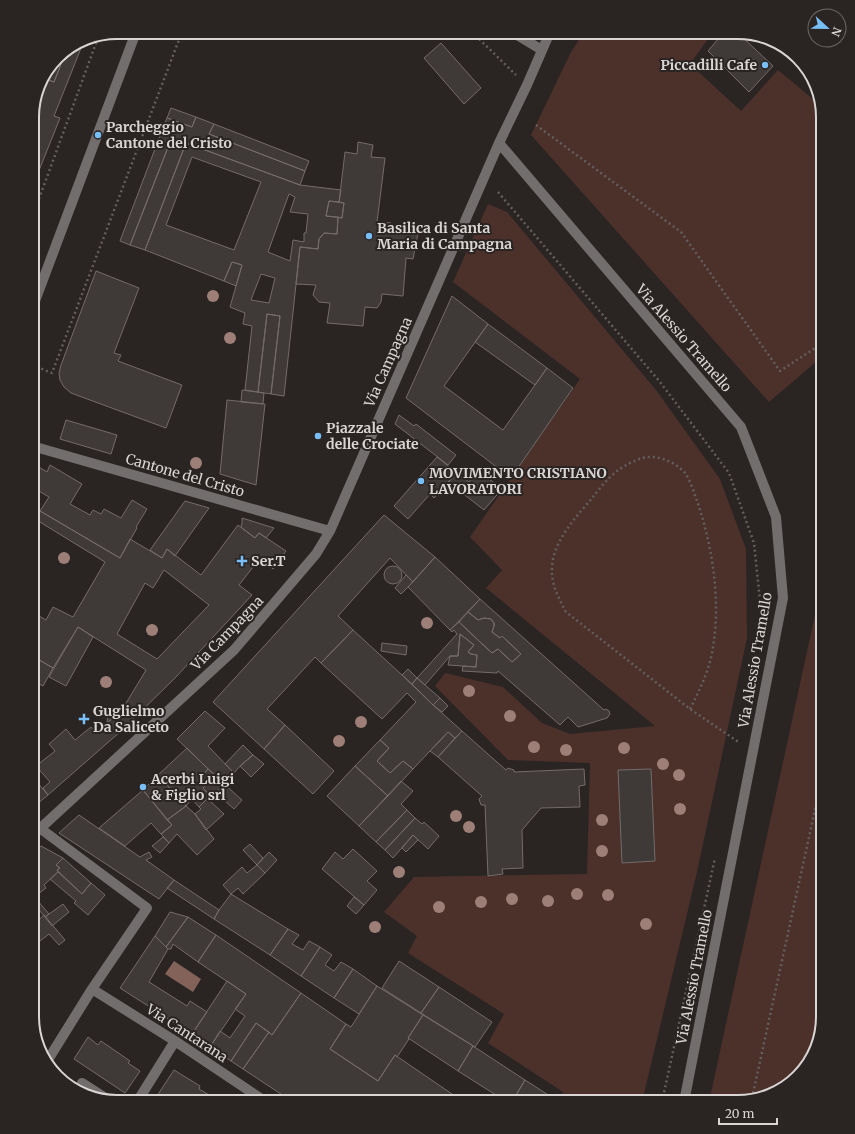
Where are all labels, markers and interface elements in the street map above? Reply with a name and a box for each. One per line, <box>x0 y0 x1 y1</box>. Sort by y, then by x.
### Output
north arrow <box>807 8 847 48</box>
text: N <box>828 25 844 39</box>
place label: Piccadilli Cafe <box>660 56 757 74</box>
marker: Piccadilli Cafe <box>760 60 770 70</box>
place label: Parcheggio Cantone del Cristo <box>106 118 232 152</box>
marker: Parcheggio Cantone del Cristo <box>93 130 103 140</box>
place label: Basilica di Santa Maria di Campagna <box>377 219 512 253</box>
marker: Basilica di Santa Maria di Campagna <box>364 231 374 241</box>
street label: Via Alessio Tramello <box>632 280 736 396</box>
street label: Via Campagna <box>360 314 416 411</box>
place label: Piazzale delle Crociate <box>326 419 419 453</box>
marker: Piazzale delle Crociate <box>313 431 323 441</box>
street label: Cantone del Cristo <box>124 449 246 501</box>
place label: MOVIMENTO CRISTIANO LAVORATORI <box>429 464 607 498</box>
marker: MOVIMENTO CRISTIANO LAVORATORI <box>416 476 426 486</box>
place label: Ser.T <box>251 552 286 570</box>
marker: Ser.T <box>236 555 248 567</box>
street label: Via Alessio Tramello <box>734 591 776 730</box>
street label: Via Campagna <box>186 592 267 675</box>
place label: Guglielmo Da Saliceto <box>93 702 169 736</box>
marker: Guglielmo Da Saliceto <box>78 713 90 725</box>
place label: Acerbi Luigi & Figlio srl <box>150 770 235 804</box>
marker: Acerbi Luigi & Figlio srl <box>138 782 148 792</box>
street label: Via Alessio Tramello <box>672 908 716 1047</box>
street label: Via Cantarana <box>142 999 232 1066</box>
scale bar <box>719 1100 777 1126</box>
text: 20 m <box>725 1106 754 1121</box>

